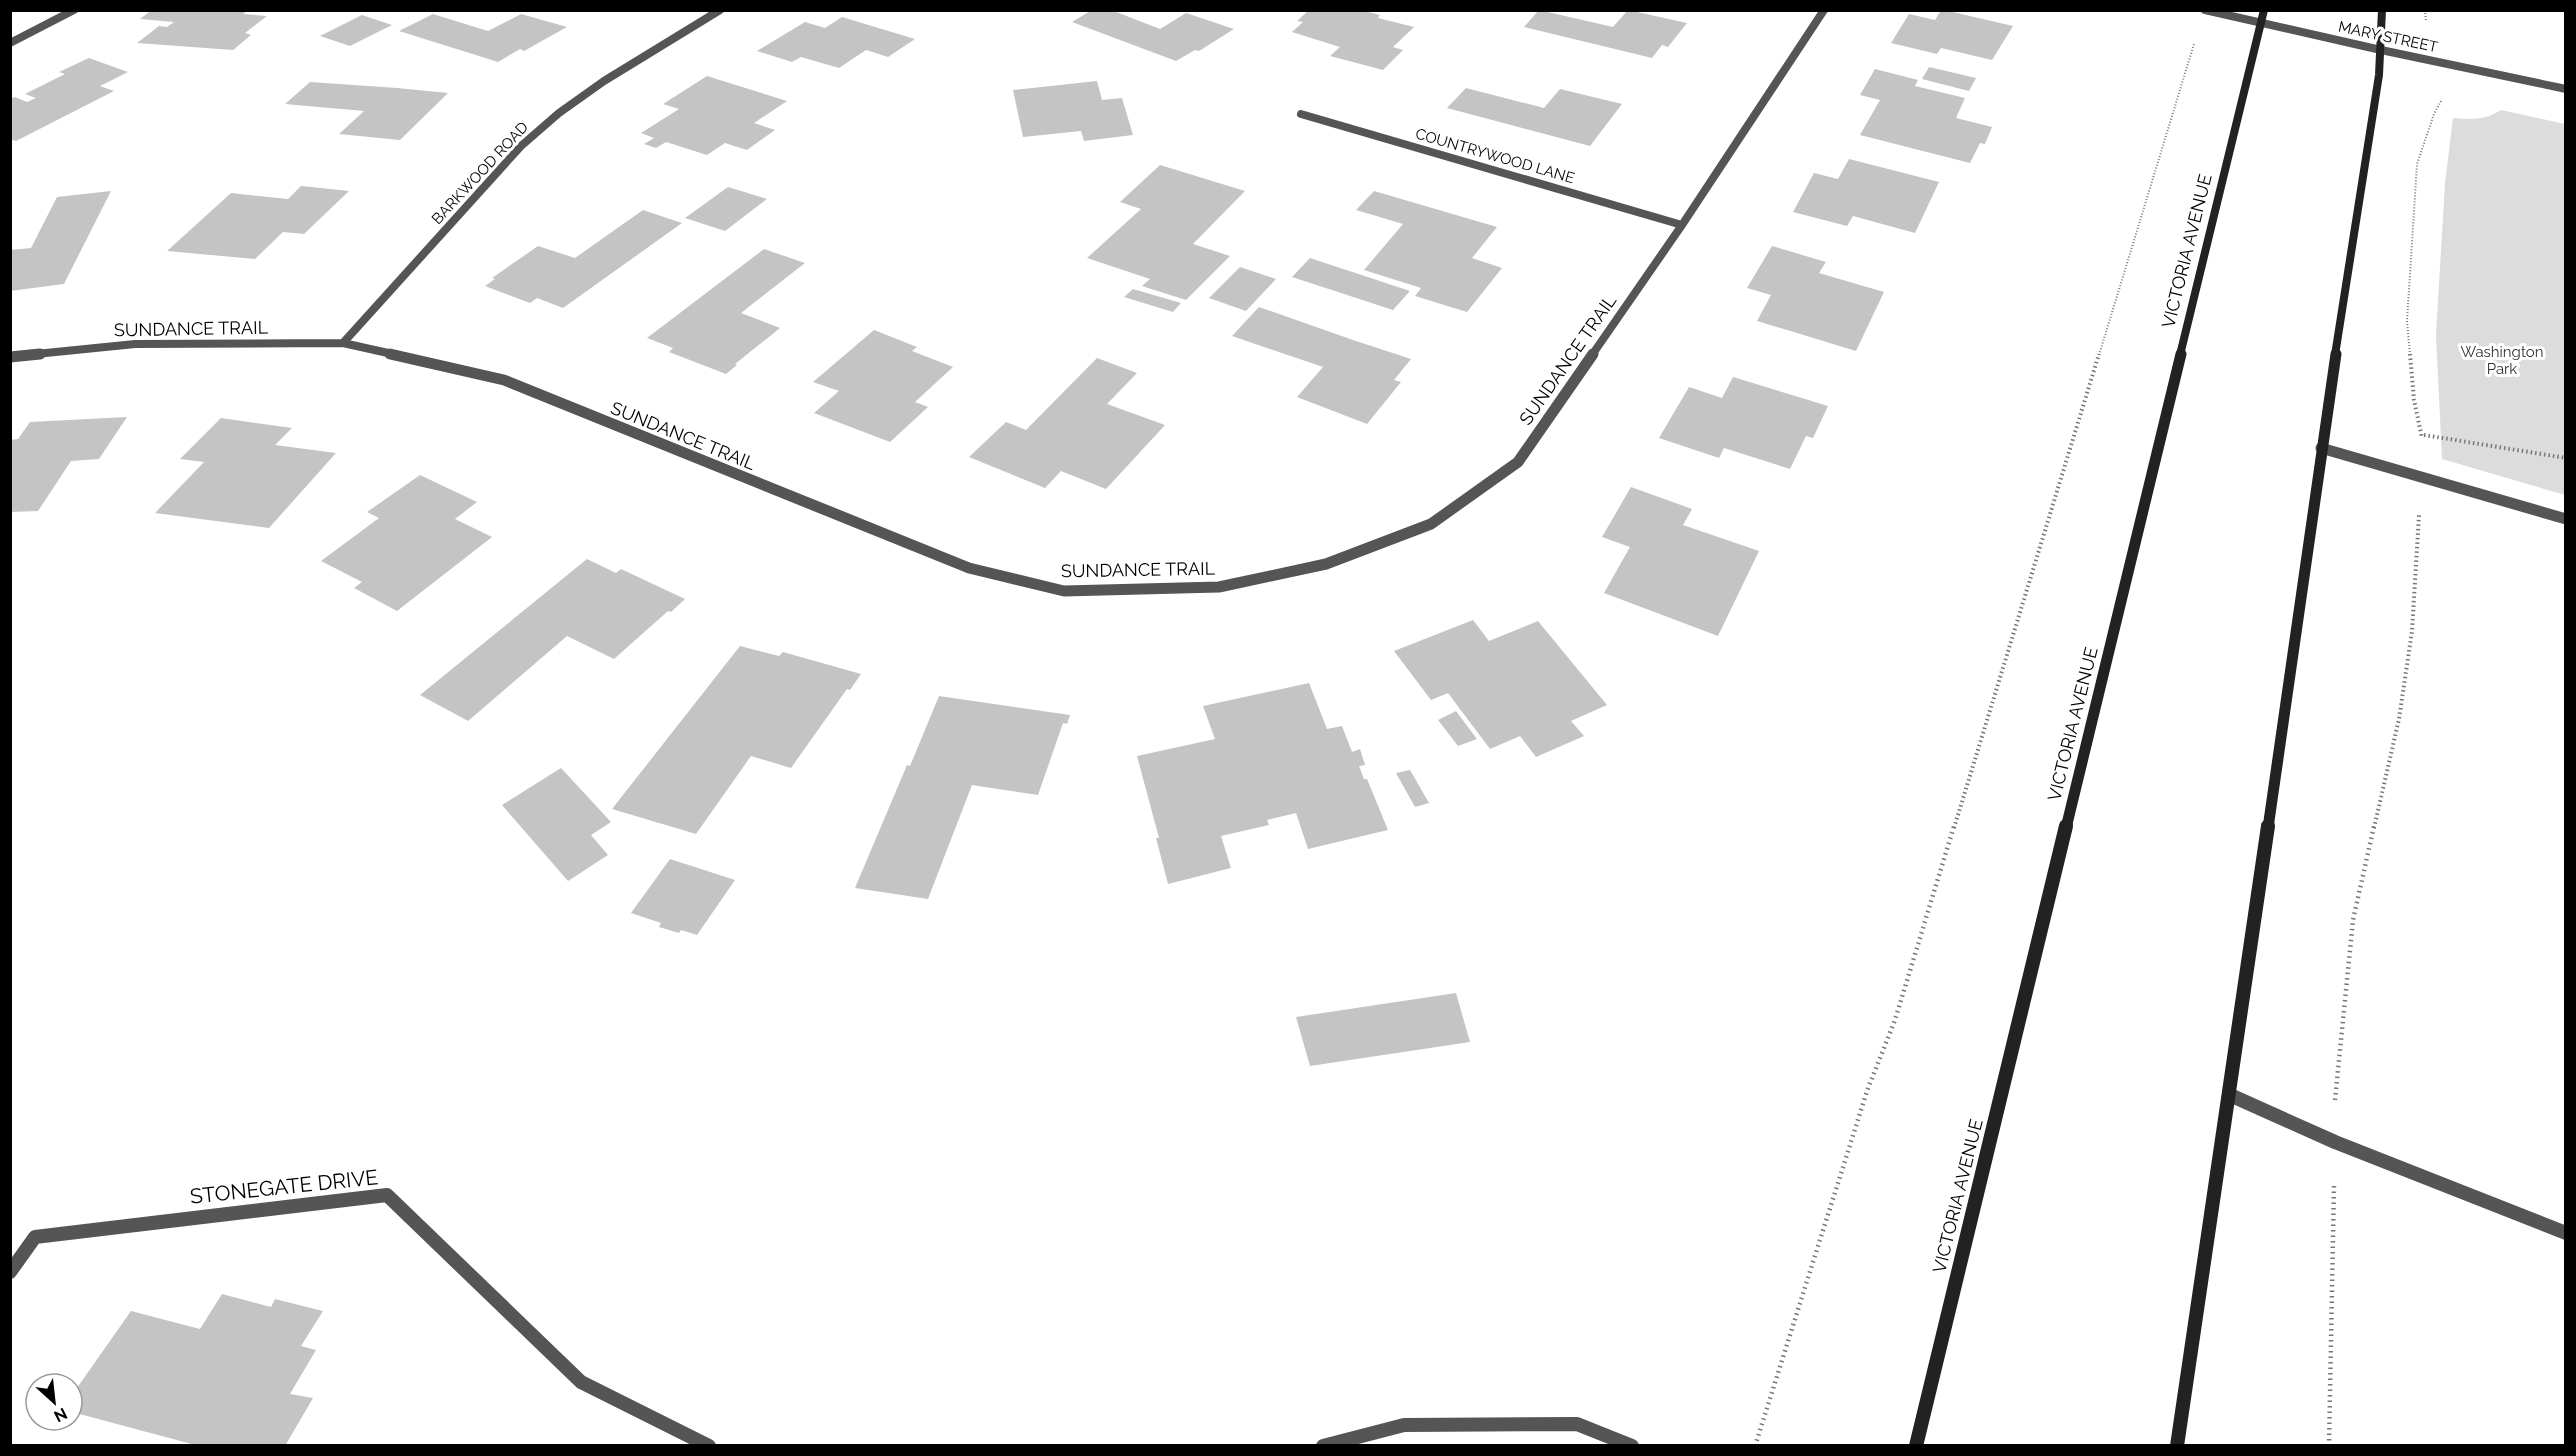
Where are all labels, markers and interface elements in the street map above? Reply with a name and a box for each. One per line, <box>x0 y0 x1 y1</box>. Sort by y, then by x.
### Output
street label: MARY STREET <box>2337 18 2439 56</box>
street label: BARKWOOD ROAD <box>428 118 532 228</box>
street label: COUNTRYWOOD LANE <box>1413 125 1577 187</box>
street label: VICTORIA AVENUE <box>2157 172 2216 330</box>
street label: SUNDANCE TRAIL <box>1515 290 1621 429</box>
street label: SUNDANCE TRAIL <box>114 317 269 340</box>
park label: Washington Park <box>2461 343 2543 378</box>
street label: SUNDANCE TRAIL <box>608 397 759 474</box>
street label: SUNDANCE TRAIL <box>1061 558 1216 581</box>
street label: VICTORIA AVENUE <box>2043 645 2102 803</box>
street label: VICTORIA AVENUE <box>1928 1117 1987 1275</box>
street label: STONEGATE DRIVE <box>189 1164 379 1209</box>
north arrow <box>24 1372 84 1432</box>
text: N <box>51 1404 70 1426</box>

